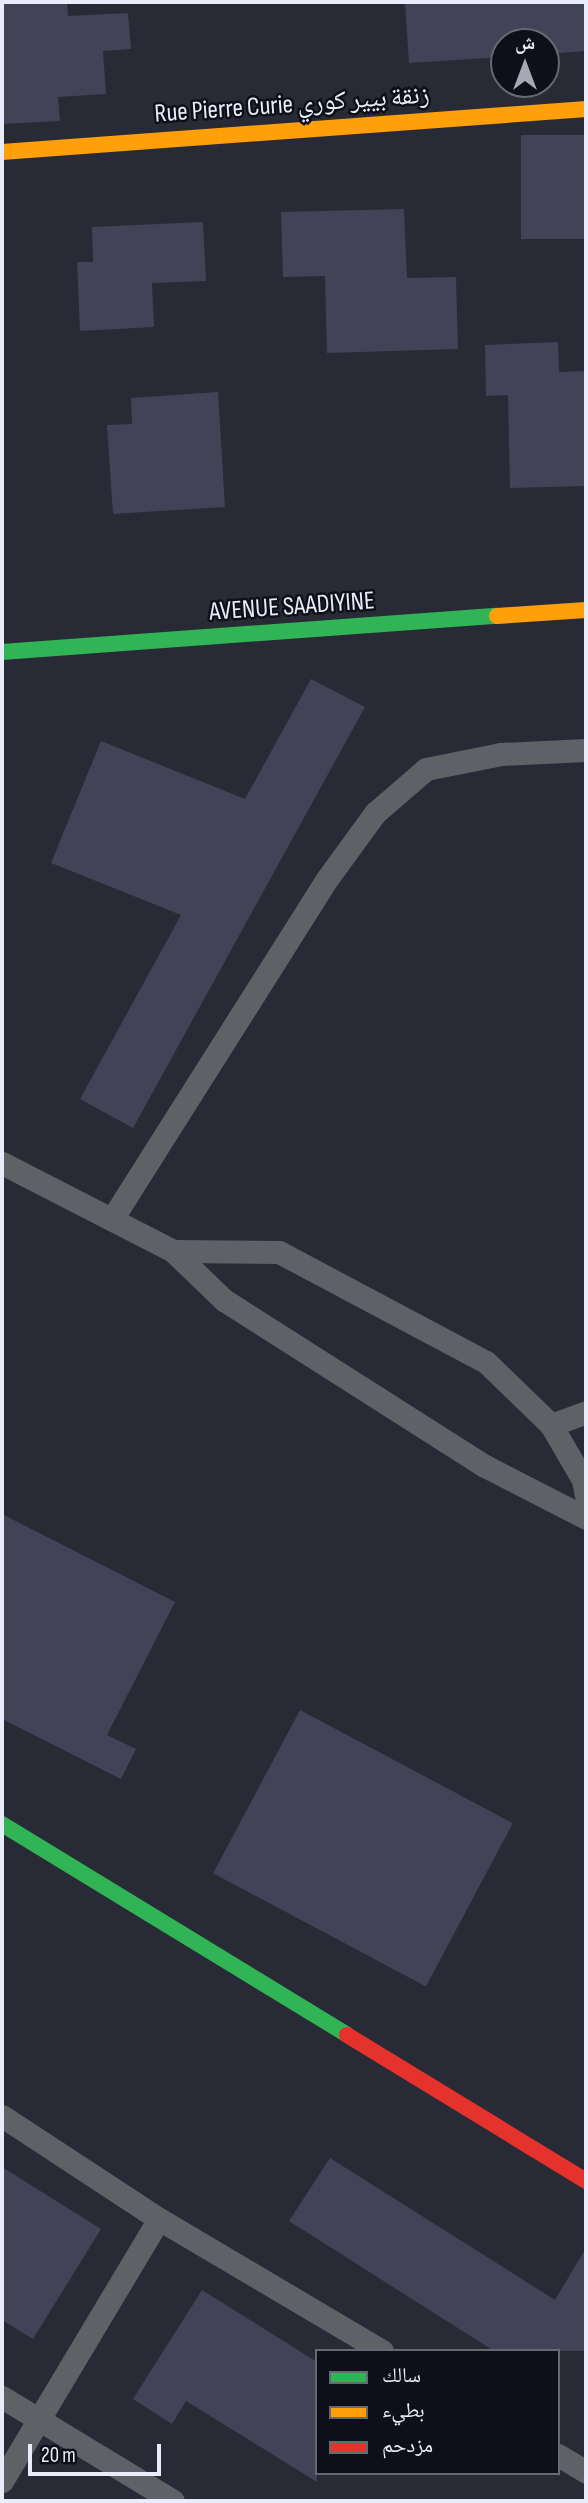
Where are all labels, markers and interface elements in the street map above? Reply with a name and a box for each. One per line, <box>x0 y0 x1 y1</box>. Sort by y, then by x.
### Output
north arrow <box>490 28 560 98</box>
text: ش <box>515 32 535 55</box>
street label: Rue Pierre Curie زنقة بيير كوري <box>153 80 431 130</box>
street label: AVENUE SAADIYINE <box>208 586 376 628</box>
legend <box>315 2349 560 2475</box>
text: سالك <box>382 2363 421 2388</box>
text: بطيء <box>382 2398 425 2423</box>
scale bar <box>32 2430 164 2474</box>
text: مزدحم <box>382 2433 433 2458</box>
text: 20 m <box>41 2443 76 2468</box>

